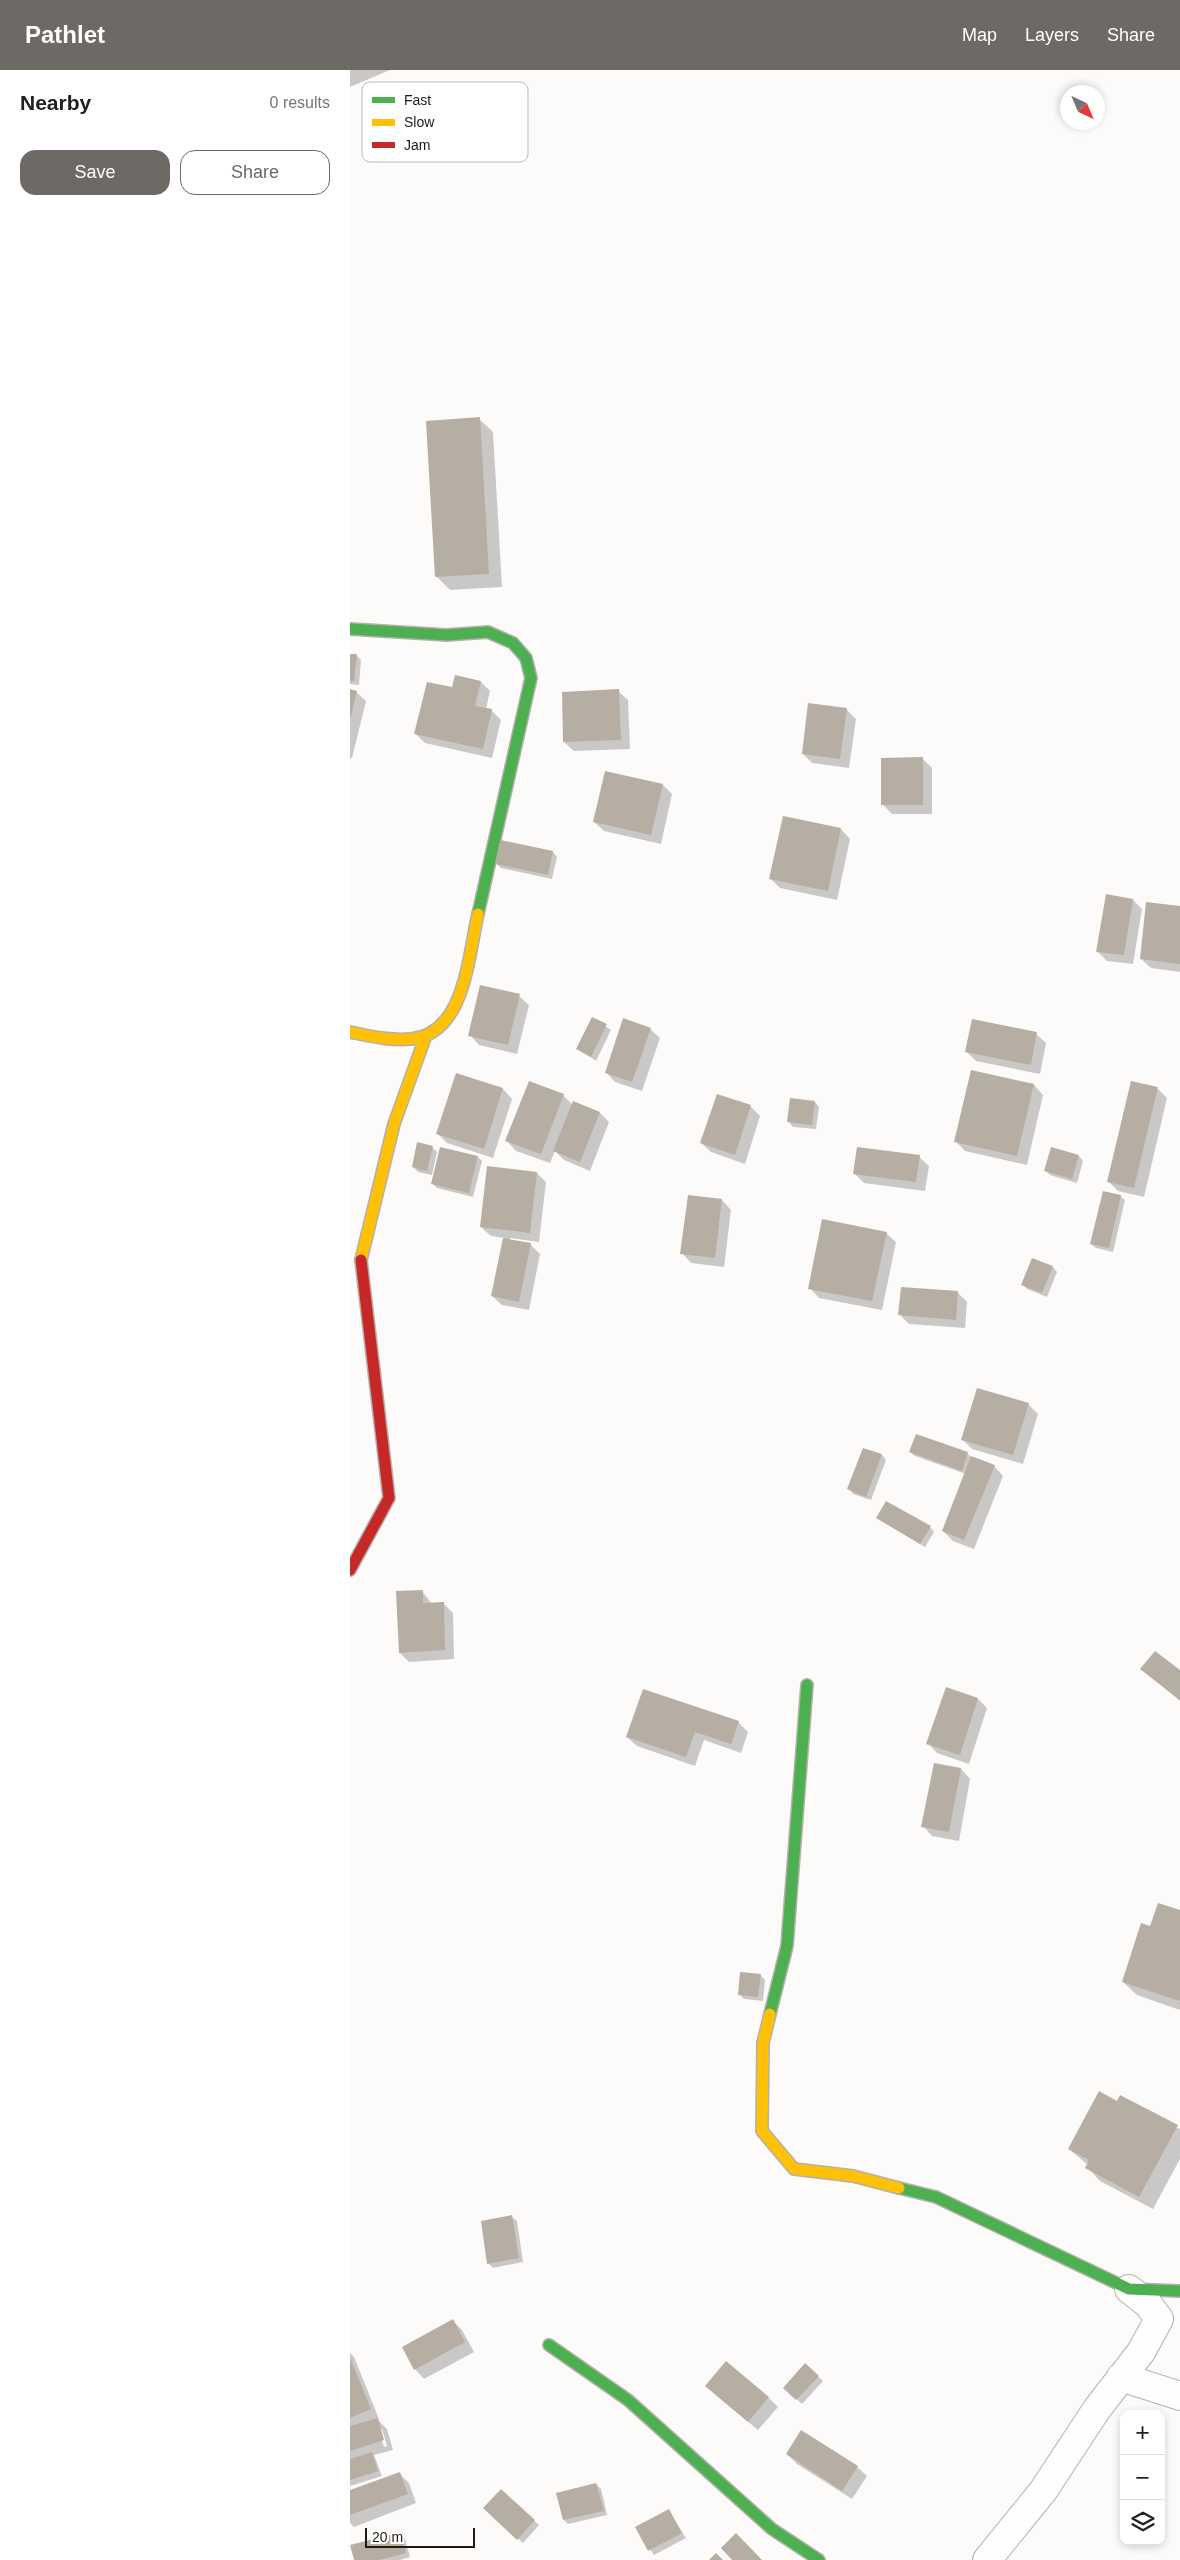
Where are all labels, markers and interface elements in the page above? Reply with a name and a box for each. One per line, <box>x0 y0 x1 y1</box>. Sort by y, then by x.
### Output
text: Pathlet <box>25 21 105 48</box>
text: Map <box>962 25 997 45</box>
text: Layers <box>1025 25 1079 45</box>
text: Share <box>1107 25 1155 45</box>
legend <box>362 82 528 162</box>
north arrow <box>1060 85 1105 130</box>
text: Nearby <box>20 91 91 114</box>
text: Fast <box>404 92 431 108</box>
text: 0 results <box>270 94 330 111</box>
text: Slow <box>404 114 435 130</box>
text: Jam <box>404 137 430 153</box>
button: Save <box>20 150 170 195</box>
button: Share <box>180 150 330 195</box>
map controls <box>1120 2410 1165 2545</box>
button: + <box>1120 2410 1165 2455</box>
button: − <box>1120 2455 1165 2500</box>
button: layers <box>1120 2500 1165 2545</box>
scale bar <box>365 2525 475 2548</box>
text: 20 m <box>372 2529 403 2545</box>

